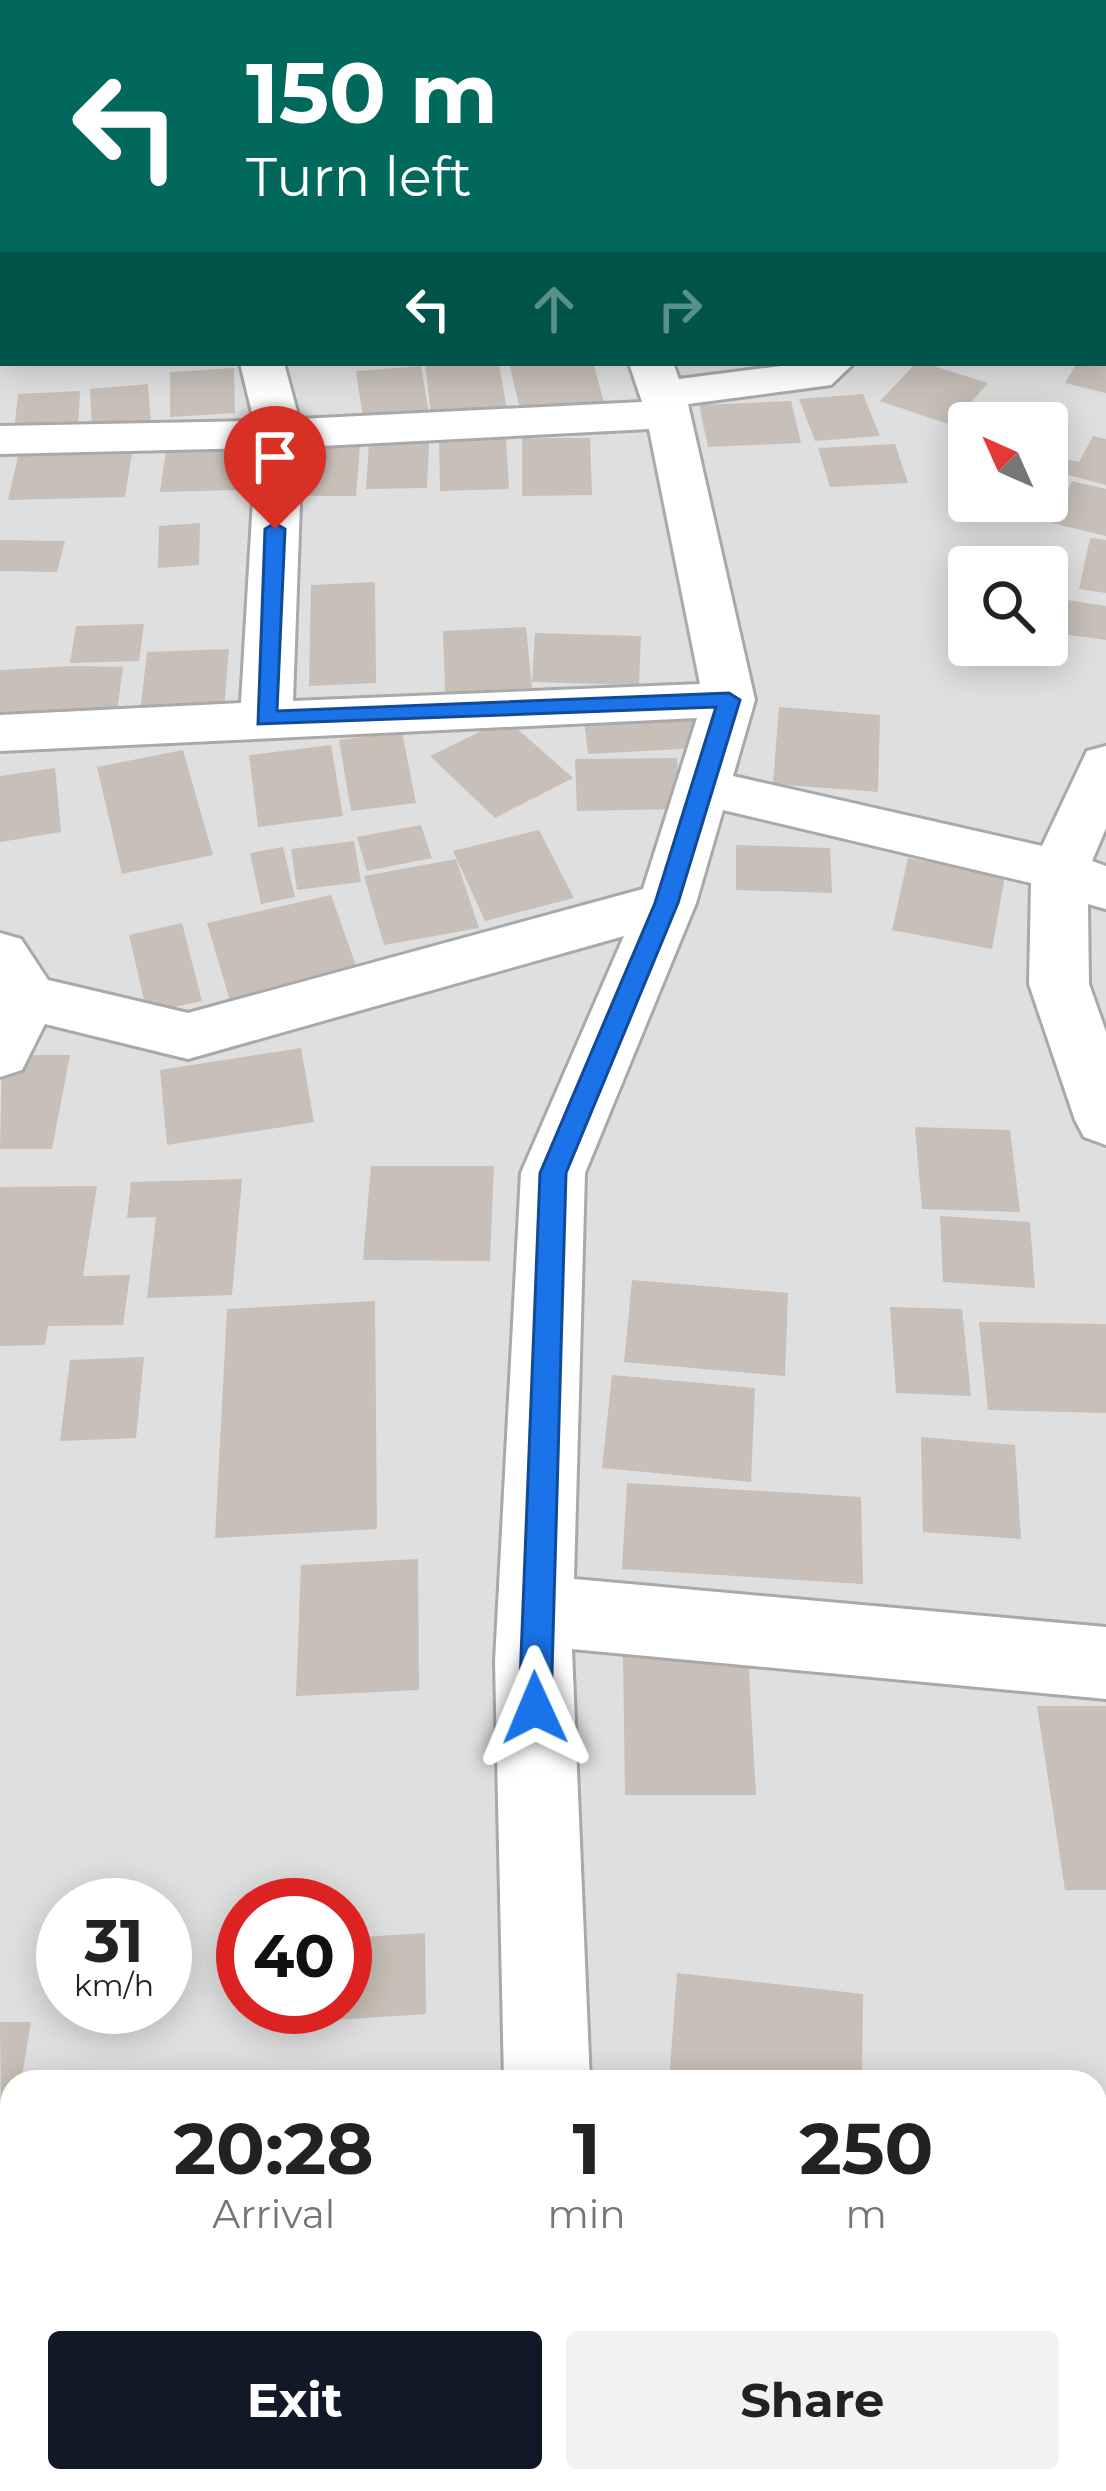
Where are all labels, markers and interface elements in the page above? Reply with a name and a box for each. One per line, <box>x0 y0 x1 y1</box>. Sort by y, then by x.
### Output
text: 150 m <box>246 42 498 144</box>
icon: left <box>48 48 204 204</box>
text: Turn left <box>246 144 472 210</box>
icon: left <box>395 276 461 342</box>
icon: ahead <box>521 276 587 342</box>
icon: right <box>647 276 713 342</box>
north arrow <box>948 402 1068 522</box>
map controls <box>948 402 1068 666</box>
pin <box>224 406 326 529</box>
icon: arrive <box>242 424 308 490</box>
button: search <box>948 546 1068 666</box>
position arrow <box>472 1645 598 1771</box>
speed limit sign: 40 <box>216 1878 372 2034</box>
text: 31 <box>84 1904 144 1977</box>
text: km/h <box>74 1967 154 2004</box>
text: 20:28 <box>174 2104 374 2192</box>
text: 1 <box>572 2104 601 2192</box>
text: 250 <box>799 2104 933 2192</box>
text: Arrival <box>212 2190 335 2238</box>
text: min <box>547 2190 626 2238</box>
text: m <box>846 2190 887 2238</box>
button: Exit <box>48 2331 542 2469</box>
button: Share <box>566 2331 1059 2469</box>

